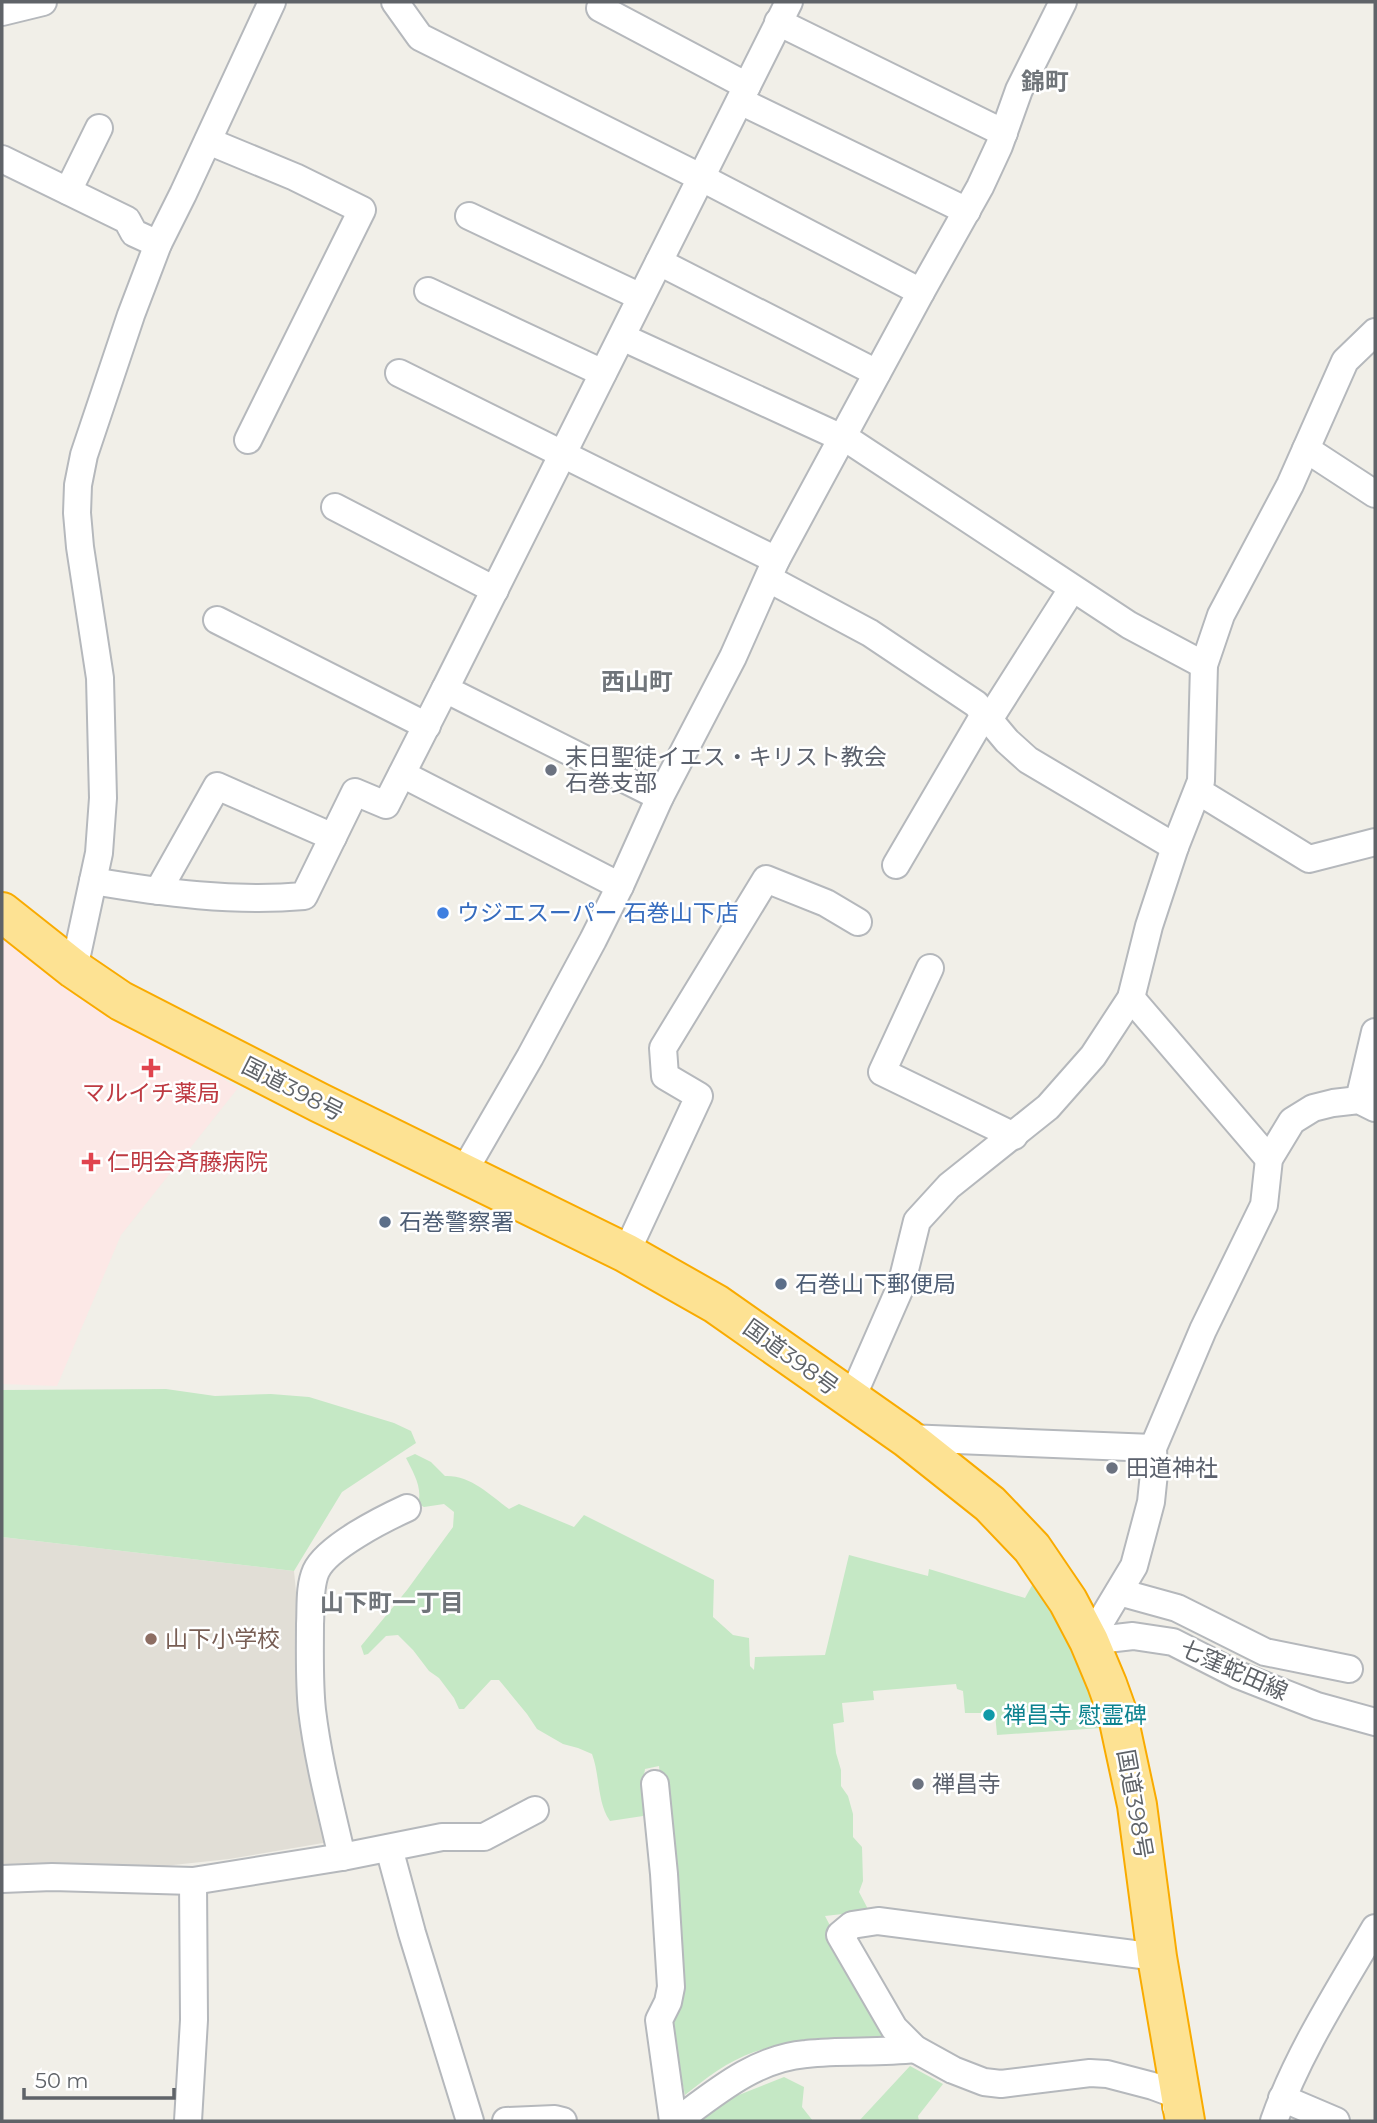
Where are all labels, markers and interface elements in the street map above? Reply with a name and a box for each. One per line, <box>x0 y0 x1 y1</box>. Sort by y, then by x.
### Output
district label: 錦町 <box>1021 67 1069 96</box>
district label: 西山町 <box>601 667 673 696</box>
place label: 末日聖徒イエス・キリスト教会 石巻支部 <box>565 743 887 797</box>
marker: 末日聖徒イエス・キリスト教会 石巻支部 <box>543 762 559 778</box>
place label: ウジエスーパー 石巻山下店 <box>457 899 739 927</box>
marker: ウジエスーパー 石巻山下店 <box>435 905 451 921</box>
street label: 国道398号 <box>237 1051 349 1127</box>
marker: マルイチ薬局 <box>143 1060 159 1076</box>
place label: マルイチ薬局 <box>82 1079 220 1107</box>
place label: 仁明会斉藤病院 <box>107 1148 268 1176</box>
marker: 仁明会斉藤病院 <box>81 1152 101 1172</box>
place label: 石巻警察署 <box>399 1208 514 1236</box>
marker: 石巻警察署 <box>377 1214 393 1230</box>
place label: 石巻山下郵便局 <box>795 1270 956 1298</box>
marker: 石巻山下郵便局 <box>773 1276 789 1292</box>
street label: 国道398号 <box>738 1313 844 1401</box>
place label: 田道神社 <box>1126 1454 1218 1482</box>
marker: 田道神社 <box>1104 1460 1120 1476</box>
district label: 山下町一丁目 <box>320 1588 464 1617</box>
place label: 山下小学校 <box>165 1625 280 1653</box>
marker: 山下小学校 <box>143 1631 159 1647</box>
street label: 七窪蛇田線 <box>1176 1634 1292 1706</box>
place label: 禅昌寺 慰霊碑 <box>1003 1701 1147 1729</box>
marker: 禅昌寺 慰霊碑 <box>981 1707 997 1723</box>
street label: 国道398号 <box>1112 1747 1158 1861</box>
place label: 禅昌寺 <box>932 1770 1001 1798</box>
marker: 禅昌寺 <box>910 1776 926 1792</box>
scale bar <box>24 2056 175 2100</box>
text: 50 m <box>35 2068 89 2093</box>

